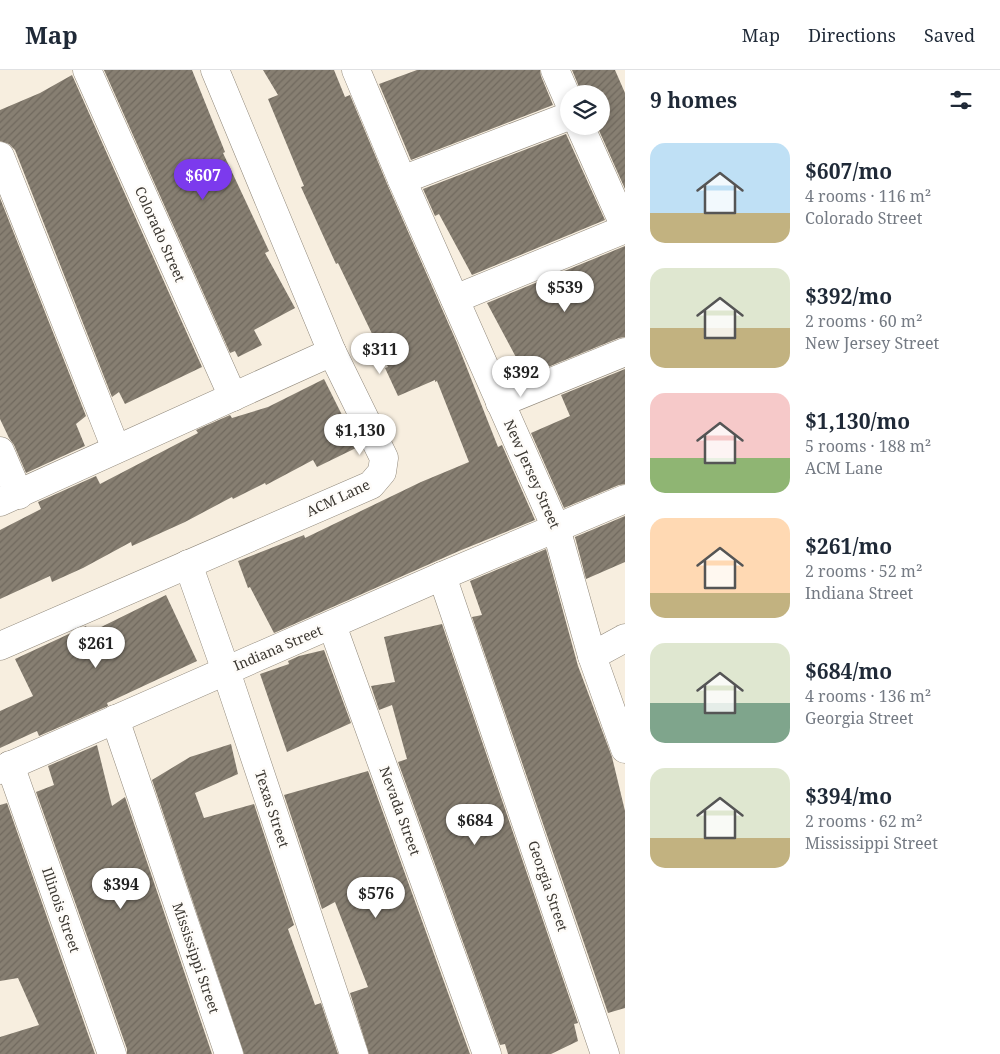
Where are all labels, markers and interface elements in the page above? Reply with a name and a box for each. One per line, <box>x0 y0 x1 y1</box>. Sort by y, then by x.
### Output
text: Map <box>25 18 78 51</box>
text: Map <box>742 23 780 47</box>
text: Directions <box>808 23 896 47</box>
text: Saved <box>924 23 975 47</box>
map controls <box>560 85 610 135</box>
button: layers <box>560 85 610 135</box>
text: 9 homes <box>650 86 737 114</box>
icon: filters <box>947 86 975 114</box>
text: $607/mo <box>805 157 892 185</box>
pin: $607 <box>173 158 233 201</box>
icon: home <box>690 163 750 223</box>
text: $607 <box>185 164 221 186</box>
street label: Colorado Street <box>131 183 190 285</box>
text: 4 rooms · 116 m² <box>805 185 931 207</box>
text: Colorado Street <box>805 207 922 229</box>
pin: $539 <box>535 270 595 313</box>
text: $539 <box>547 276 583 298</box>
text: $392/mo <box>805 282 892 310</box>
icon: home <box>690 288 750 348</box>
text: 2 rooms · 60 m² <box>805 310 922 332</box>
pin: $311 <box>350 332 410 375</box>
text: New Jersey Street <box>805 332 939 354</box>
text: $311 <box>362 338 398 360</box>
pin: $392 <box>491 356 551 398</box>
text: $392 <box>503 361 539 383</box>
text: $1,130/mo <box>805 407 910 435</box>
icon: home <box>690 413 750 473</box>
pin: $1,130 <box>319 414 401 456</box>
street label: New Jersey Street <box>500 416 565 531</box>
text: $1,130 <box>335 419 385 441</box>
text: 5 rooms · 188 m² <box>805 435 931 457</box>
text: ACM Lane <box>805 457 883 479</box>
street label: ACM Lane <box>303 475 373 521</box>
text: $261/mo <box>805 532 892 560</box>
icon: home <box>690 538 750 598</box>
text: 2 rooms · 52 m² <box>805 560 922 582</box>
text: Indiana Street <box>805 582 913 604</box>
street label: Indiana Street <box>230 620 325 675</box>
pin: $261 <box>66 626 126 669</box>
text: $261 <box>78 632 114 654</box>
text: $684/mo <box>805 657 892 685</box>
icon: home <box>690 663 750 723</box>
text: 4 rooms · 136 m² <box>805 685 931 707</box>
text: Georgia Street <box>805 707 913 729</box>
street label: Nevada Street <box>376 764 425 858</box>
street label: Texas Street <box>251 768 294 850</box>
text: $394/mo <box>805 782 892 810</box>
icon: home <box>690 788 750 848</box>
pin: $684 <box>445 804 505 846</box>
text: $684 <box>457 809 493 831</box>
text: 2 rooms · 62 m² <box>805 810 922 832</box>
text: Mississippi Street <box>805 832 938 854</box>
street label: Georgia Street <box>524 838 573 934</box>
street label: Illinois Street <box>38 865 85 955</box>
pin: $394 <box>91 868 151 910</box>
text: $394 <box>103 873 139 895</box>
pin: $576 <box>346 876 406 919</box>
text: $576 <box>358 882 394 904</box>
street label: Mississippi Street <box>169 900 224 1016</box>

